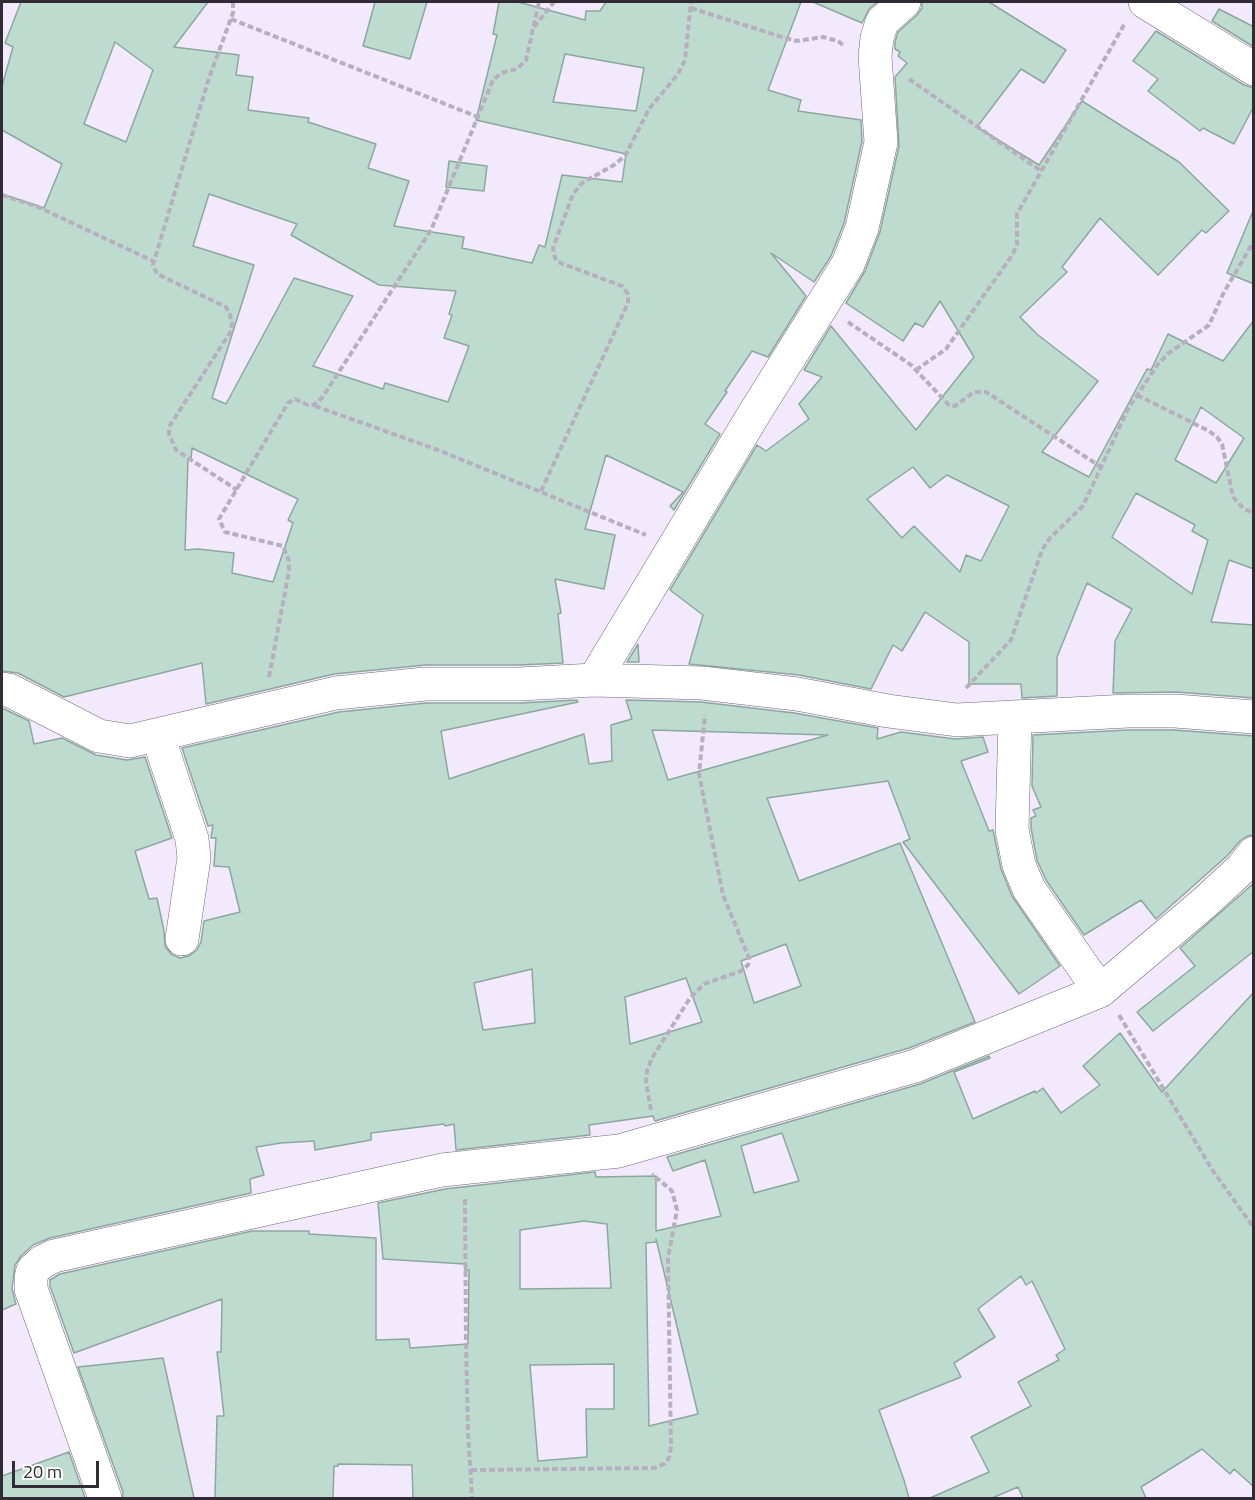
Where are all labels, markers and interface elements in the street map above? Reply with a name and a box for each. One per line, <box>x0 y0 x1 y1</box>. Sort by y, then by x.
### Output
scale bar <box>15 1449 102 1487</box>
text: 20 m <box>23 1458 62 1485</box>

